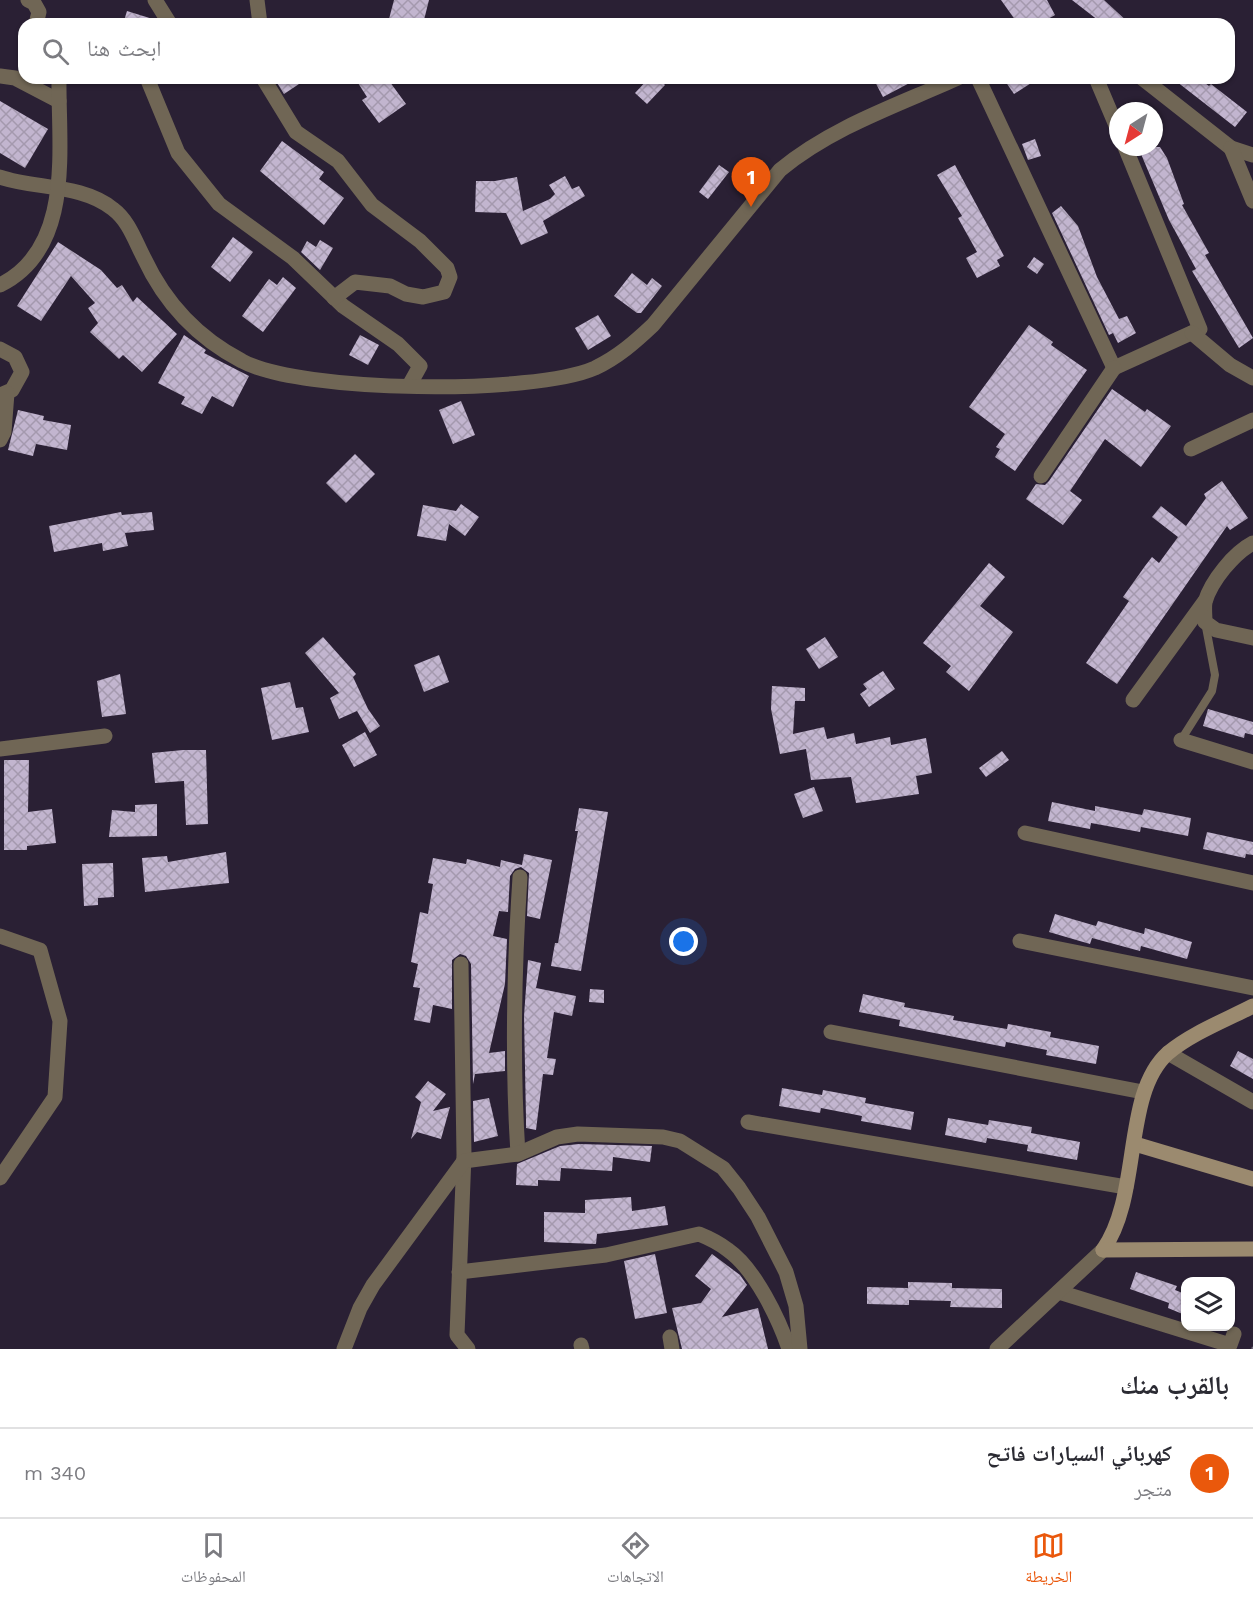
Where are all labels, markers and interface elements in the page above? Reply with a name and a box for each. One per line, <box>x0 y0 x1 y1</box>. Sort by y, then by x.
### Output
search box <box>18 18 1235 84</box>
icon: search <box>39 35 72 68</box>
text: ابحث هنا <box>87 36 162 61</box>
north arrow <box>1109 102 1163 156</box>
pin: 1 <box>732 158 771 207</box>
your location <box>669 927 698 956</box>
map controls <box>1181 1277 1235 1331</box>
button: layers <box>1181 1277 1235 1331</box>
text: بالقرب منك <box>1120 1370 1229 1400</box>
text: كهربائي السيارات فاتح <box>987 1441 1172 1466</box>
text: 340 m <box>24 1461 86 1485</box>
text: 1 <box>1205 1461 1214 1485</box>
text: متجر <box>1134 1477 1172 1501</box>
tab: المحفوظات <box>181 1529 246 1592</box>
tab: الاتجاهات <box>607 1529 664 1592</box>
tab: الخريطة <box>1025 1529 1072 1592</box>

